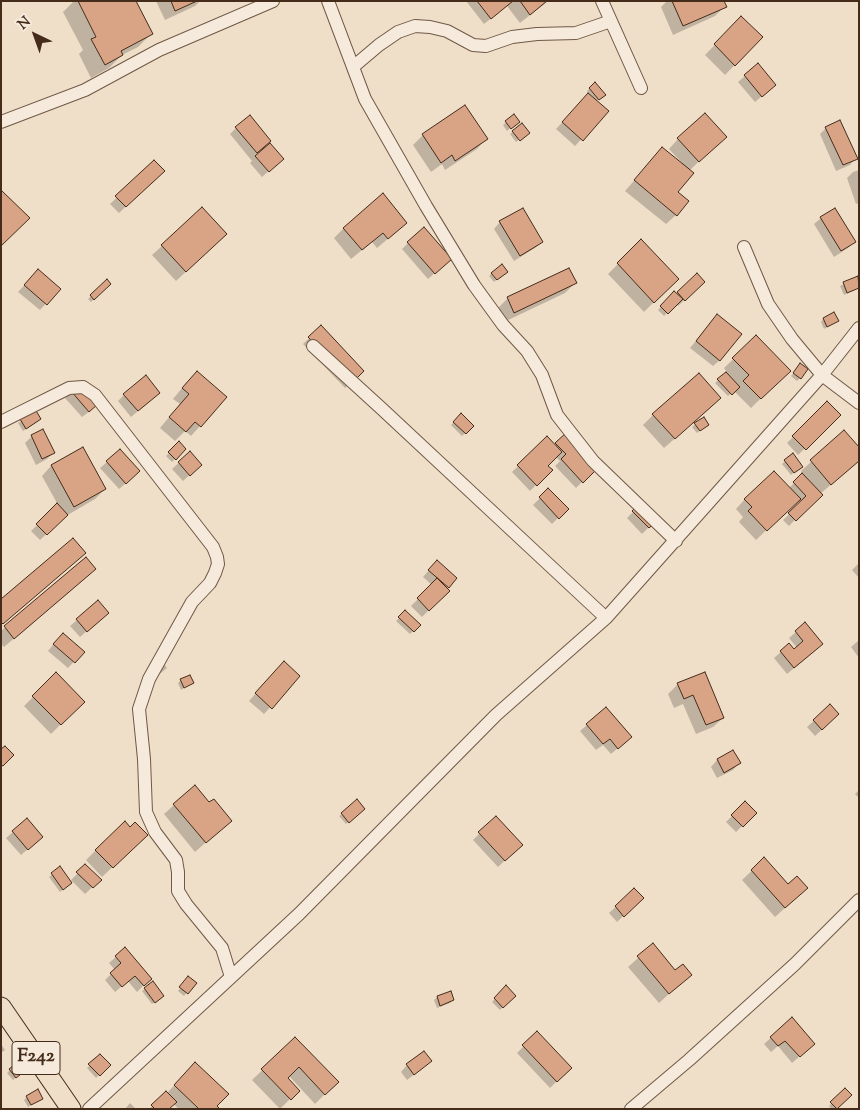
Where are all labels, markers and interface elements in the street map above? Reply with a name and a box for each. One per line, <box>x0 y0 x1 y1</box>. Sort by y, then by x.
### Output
north arrow <box>10 10 60 60</box>
text: N <box>14 13 36 35</box>
road number: F242 <box>12 1042 60 1074</box>

